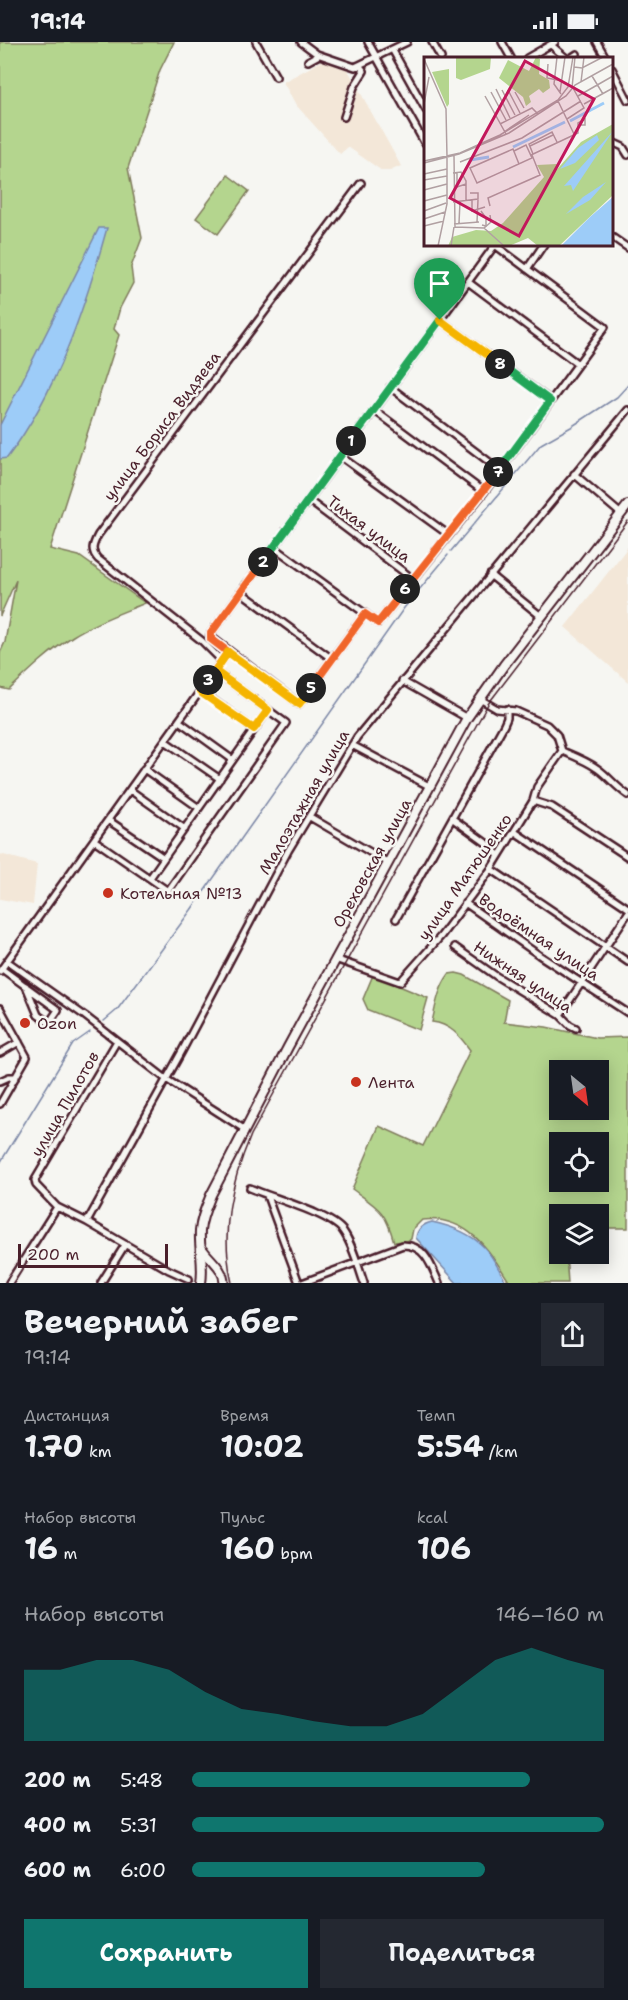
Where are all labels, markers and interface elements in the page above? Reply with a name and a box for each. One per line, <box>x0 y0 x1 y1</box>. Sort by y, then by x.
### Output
text: 19:14 <box>30 7 85 36</box>
inset map <box>424 57 613 246</box>
pin <box>414 258 465 320</box>
icon: arrive <box>423 267 456 300</box>
street label: улица Бориса Видяева <box>99 347 225 505</box>
pin: 8 <box>485 349 515 379</box>
text: 8 <box>494 353 506 374</box>
pin: 1 <box>336 426 366 456</box>
text: 1 <box>347 430 355 451</box>
pin: 7 <box>483 457 513 487</box>
text: 7 <box>492 461 504 482</box>
street label: Тихая улица <box>323 491 415 567</box>
pin: 2 <box>248 547 278 577</box>
text: 2 <box>257 551 269 572</box>
pin: 6 <box>390 574 420 604</box>
text: 6 <box>399 578 411 599</box>
pin: 3 <box>193 665 223 695</box>
text: 3 <box>202 669 214 690</box>
pin: 5 <box>296 673 326 703</box>
text: 5 <box>306 677 316 698</box>
street label: Малоэтажная улица <box>254 726 354 878</box>
street label: Ореховская улица <box>328 795 416 931</box>
street label: улица Матюшенко <box>413 809 517 945</box>
place label: Котельная №13 <box>120 883 242 904</box>
marker: Котельная №13 <box>101 886 115 900</box>
street label: Водоёмная улица <box>475 889 603 985</box>
street label: Нижняя улица <box>470 936 576 1018</box>
place label: Ozon <box>37 1013 77 1034</box>
marker: Ozon <box>18 1016 32 1030</box>
street label: улица Пилотов <box>26 1047 104 1161</box>
north arrow <box>549 1060 609 1120</box>
map controls <box>549 1060 609 1264</box>
place label: Лента <box>368 1072 414 1093</box>
marker: Лента <box>349 1075 363 1089</box>
button: locate <box>549 1132 609 1192</box>
button: layers <box>549 1204 609 1264</box>
scale bar <box>18 1241 168 1268</box>
text: 200 m <box>27 1244 79 1265</box>
text: Вечерний забег <box>24 1299 298 1344</box>
button: share <box>541 1303 604 1366</box>
text: 19:14 <box>24 1344 71 1370</box>
text: Дистанция <box>24 1405 110 1426</box>
text: Время <box>220 1405 269 1426</box>
text: Темп <box>417 1405 455 1426</box>
text: 1.70 <box>24 1426 83 1467</box>
text: 10:02 <box>220 1426 304 1467</box>
text: 5:54 <box>417 1426 484 1467</box>
text: km <box>83 1441 112 1462</box>
text: /km <box>484 1441 518 1462</box>
text: Набор высоты <box>24 1507 136 1528</box>
text: Пульс <box>220 1507 265 1528</box>
text: kcal <box>417 1507 448 1528</box>
text: 16 <box>24 1528 58 1569</box>
text: 160 <box>220 1528 275 1569</box>
text: 106 <box>417 1528 471 1569</box>
text: m <box>58 1543 77 1564</box>
text: bpm <box>275 1543 313 1564</box>
text: Набор высоты <box>24 1601 164 1627</box>
text: 146–160 m <box>496 1601 604 1627</box>
text: 200 m <box>24 1767 91 1793</box>
text: 5:48 <box>120 1767 163 1793</box>
text: 400 m <box>24 1812 91 1838</box>
text: 5:31 <box>120 1812 157 1838</box>
text: 600 m <box>24 1857 91 1883</box>
text: 6:00 <box>120 1857 166 1883</box>
button: Сохранить <box>24 1919 308 1988</box>
button: Поделиться <box>320 1919 604 1988</box>

